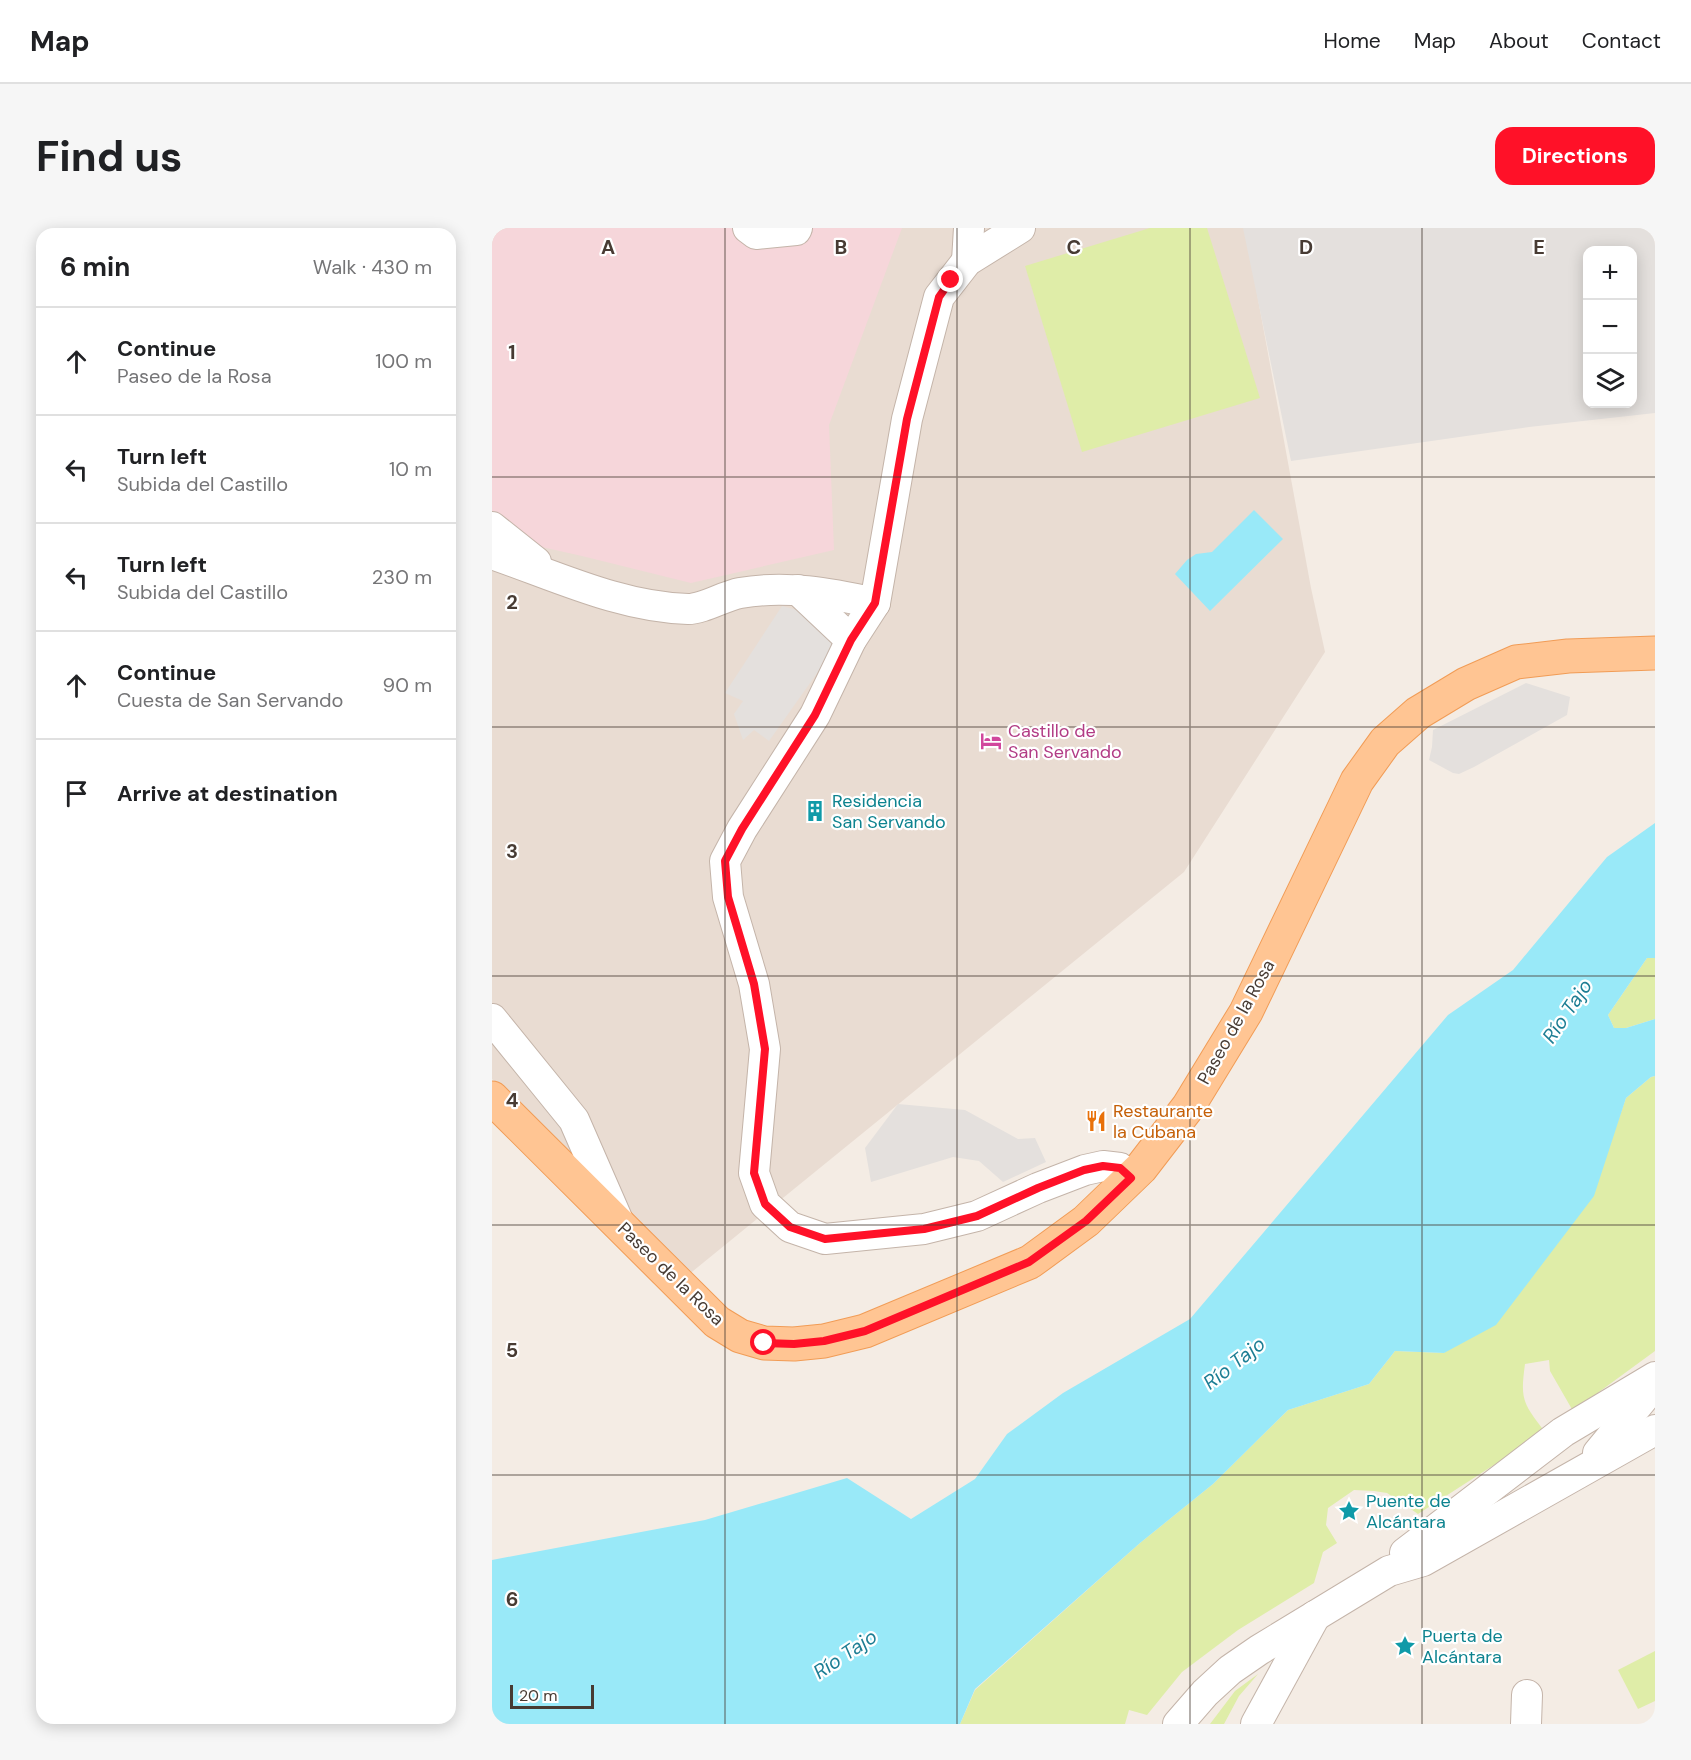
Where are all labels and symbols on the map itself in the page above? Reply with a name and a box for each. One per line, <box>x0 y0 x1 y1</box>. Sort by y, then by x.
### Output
text: A <box>601 234 615 260</box>
text: B <box>835 234 847 260</box>
text: C <box>1067 234 1081 260</box>
text: D <box>1299 234 1313 260</box>
text: E <box>1533 234 1545 260</box>
route end <box>937 266 963 292</box>
text: 1 <box>508 339 516 365</box>
text: 2 <box>506 589 518 615</box>
place label: Castillo de San Servando <box>1008 719 1122 764</box>
hotel icon: Castillo de San Servando <box>979 729 1003 753</box>
place label: Residencia San Servando <box>832 789 946 834</box>
building icon: Residencia San Servando <box>803 799 827 823</box>
text: 3 <box>506 838 518 864</box>
street label: Paseo de la Rosa <box>1192 955 1280 1089</box>
water label: Río Tajo <box>1536 974 1598 1048</box>
text: 4 <box>506 1087 519 1113</box>
place label: Restaurante la Cubana <box>1113 1099 1213 1144</box>
restaurant icon: Restaurante la Cubana <box>1084 1109 1108 1133</box>
street label: Paseo de la Rosa <box>613 1217 729 1331</box>
route start <box>750 1329 776 1355</box>
water label: Río Tajo <box>1198 1331 1270 1395</box>
text: 5 <box>506 1337 518 1363</box>
place label: Puente de Alcántara <box>1366 1489 1451 1534</box>
place icon: Puente de Alcántara <box>1337 1499 1361 1523</box>
text: 6 <box>506 1586 518 1612</box>
water label: Río Tajo <box>808 1623 882 1685</box>
place label: Puerta de Alcántara <box>1422 1624 1503 1669</box>
place icon: Puerta de Alcántara <box>1393 1634 1417 1658</box>
scale bar <box>510 1682 594 1710</box>

